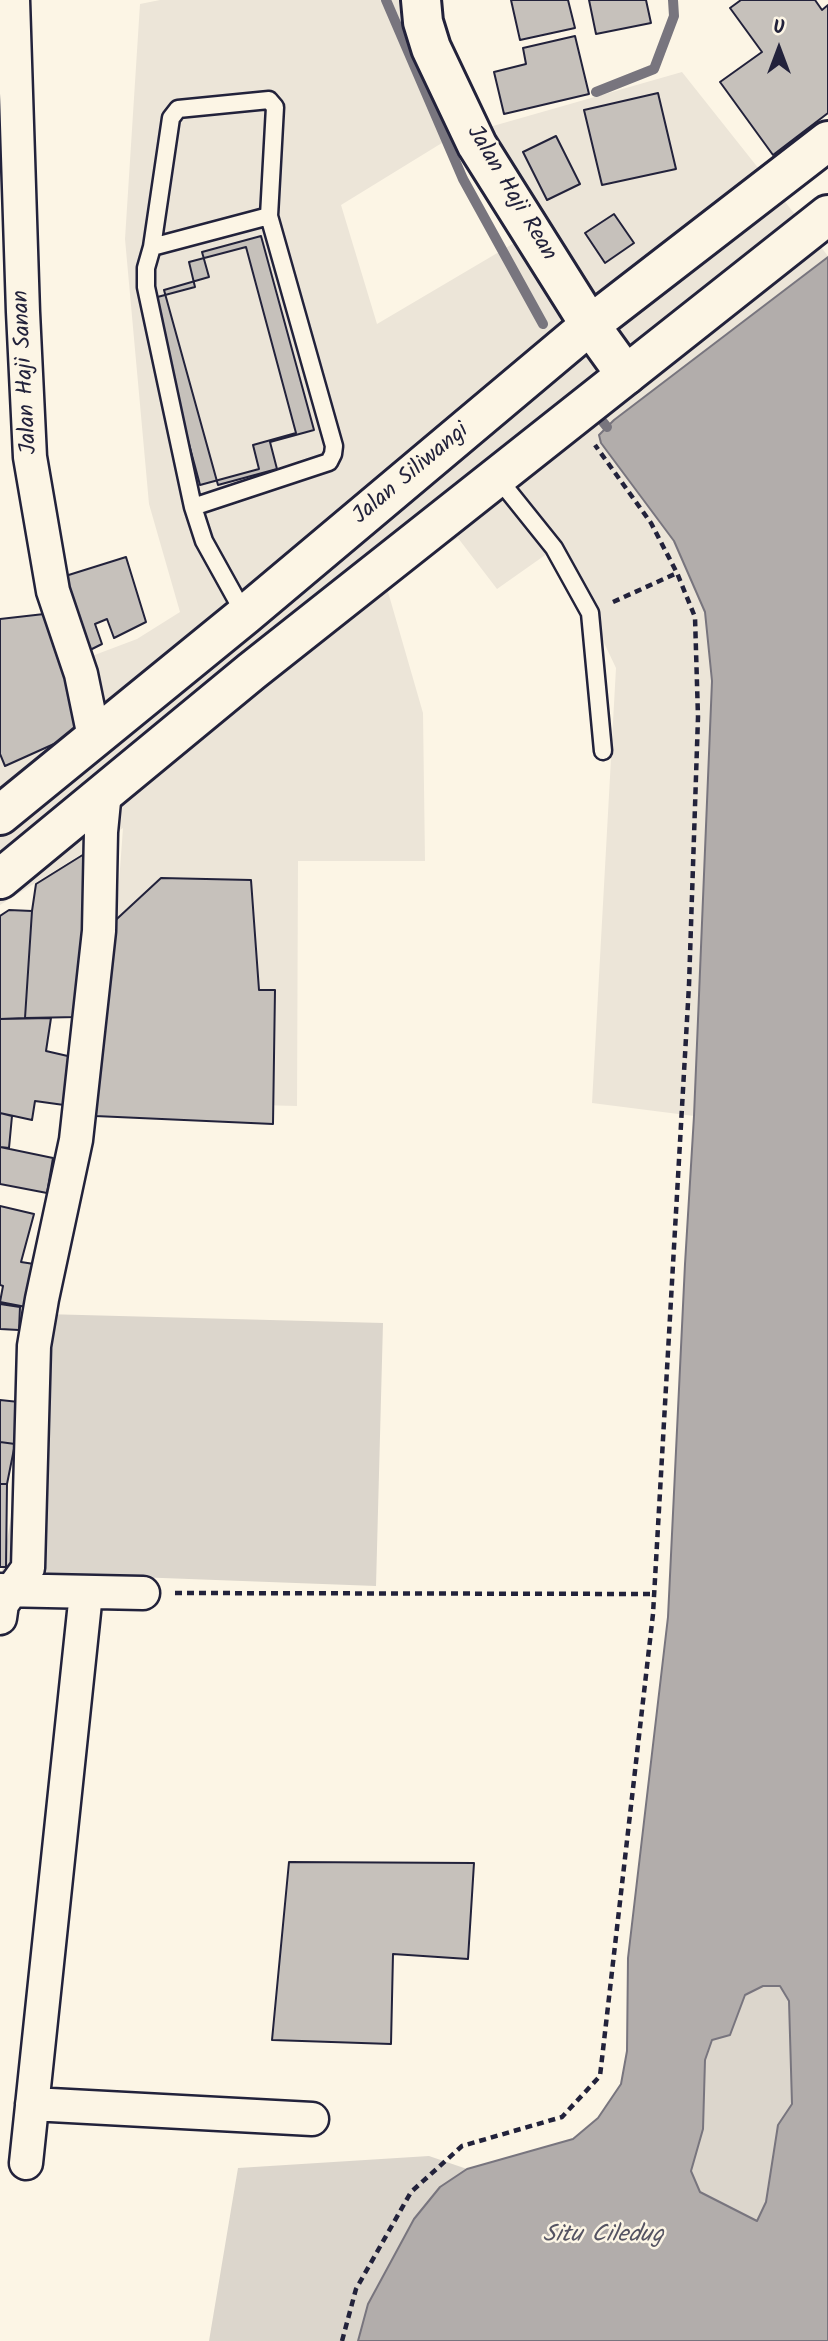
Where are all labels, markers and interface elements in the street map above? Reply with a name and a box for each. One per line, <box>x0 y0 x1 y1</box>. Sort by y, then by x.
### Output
text: U <box>773 13 785 43</box>
north arrow <box>744 14 814 84</box>
street label: Jalan Haji Rean <box>459 121 561 267</box>
street label: Jalan Haji Sanan <box>9 289 45 455</box>
street label: Jalan Siliwangi <box>348 418 476 532</box>
water label: Situ Ciledug <box>543 2223 663 2251</box>

